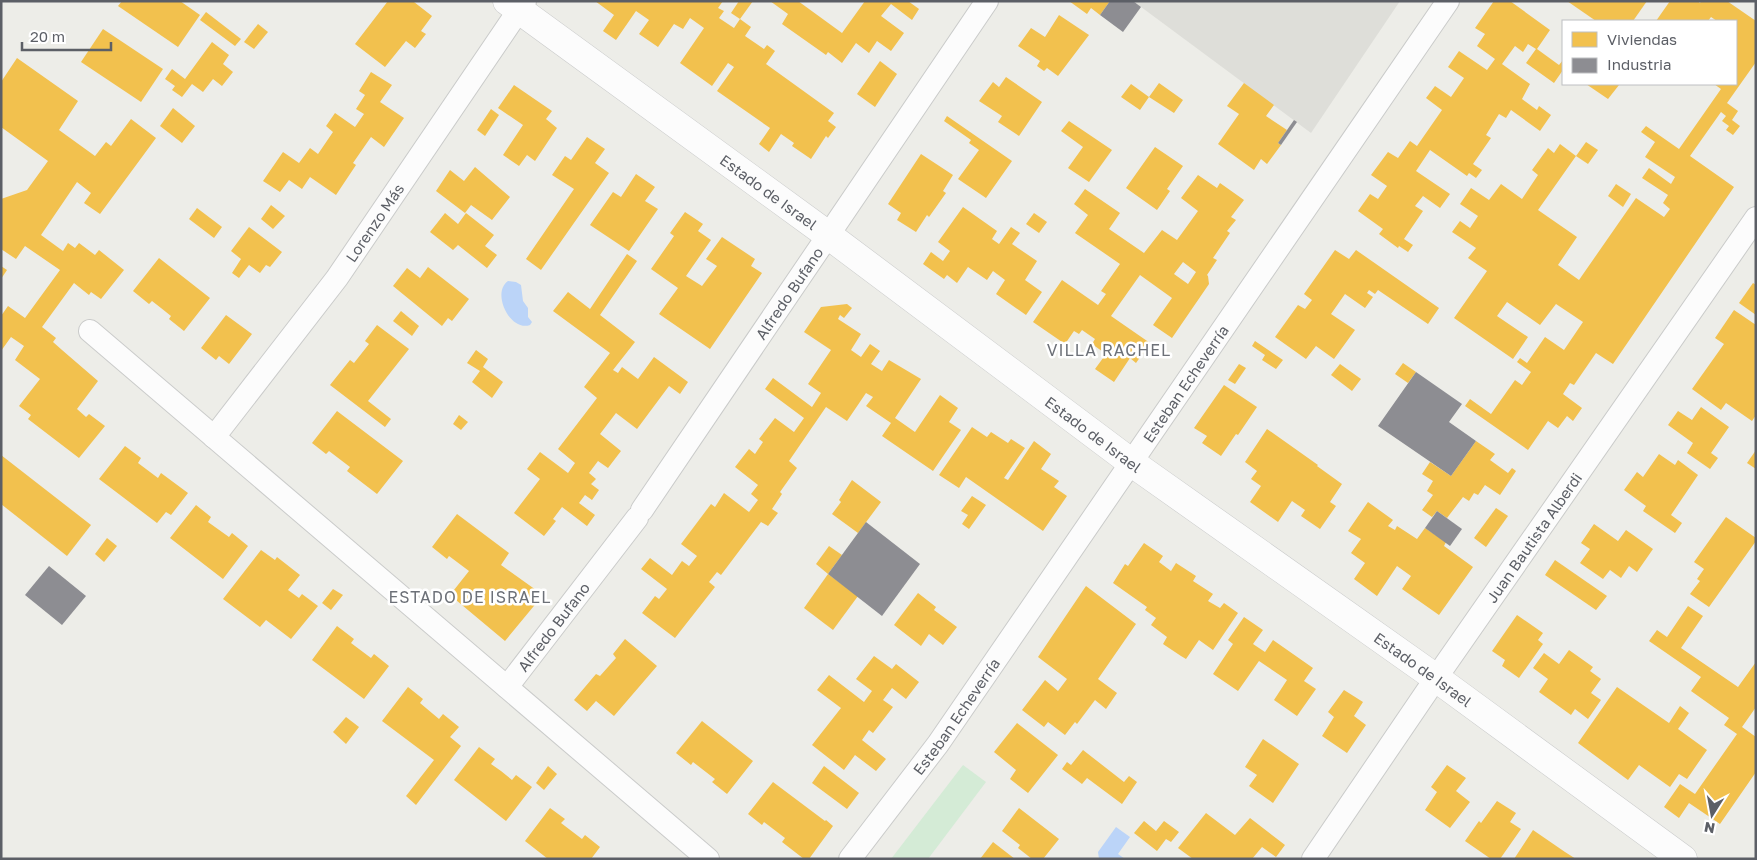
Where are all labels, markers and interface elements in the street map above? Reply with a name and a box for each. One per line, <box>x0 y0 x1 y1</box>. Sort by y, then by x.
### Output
scale bar <box>22 20 111 52</box>
legend <box>1562 20 1737 85</box>
text: 20 m <box>30 27 65 45</box>
text: Viviendas <box>1607 30 1677 48</box>
text: Industria <box>1607 55 1672 73</box>
street label: Estado de Israel <box>717 151 821 233</box>
street label: Lorenzo Más <box>342 180 408 265</box>
street label: Alfredo Bufano <box>751 244 827 343</box>
street label: Esteban Echeverría <box>1139 321 1232 446</box>
district label: VILLA RACHEL <box>1047 340 1171 360</box>
street label: Estado de Israel <box>1042 392 1145 476</box>
street label: Juan Bautista Alberdi <box>1482 469 1585 606</box>
street label: Alfredo Bufano <box>514 579 593 675</box>
district label: ESTADO DE ISRAEL <box>389 587 551 607</box>
street label: Estado de Israel <box>1371 628 1476 710</box>
street label: Esteban Echeverría <box>909 654 1003 778</box>
north arrow <box>1687 790 1737 840</box>
text: N <box>1703 819 1716 838</box>

